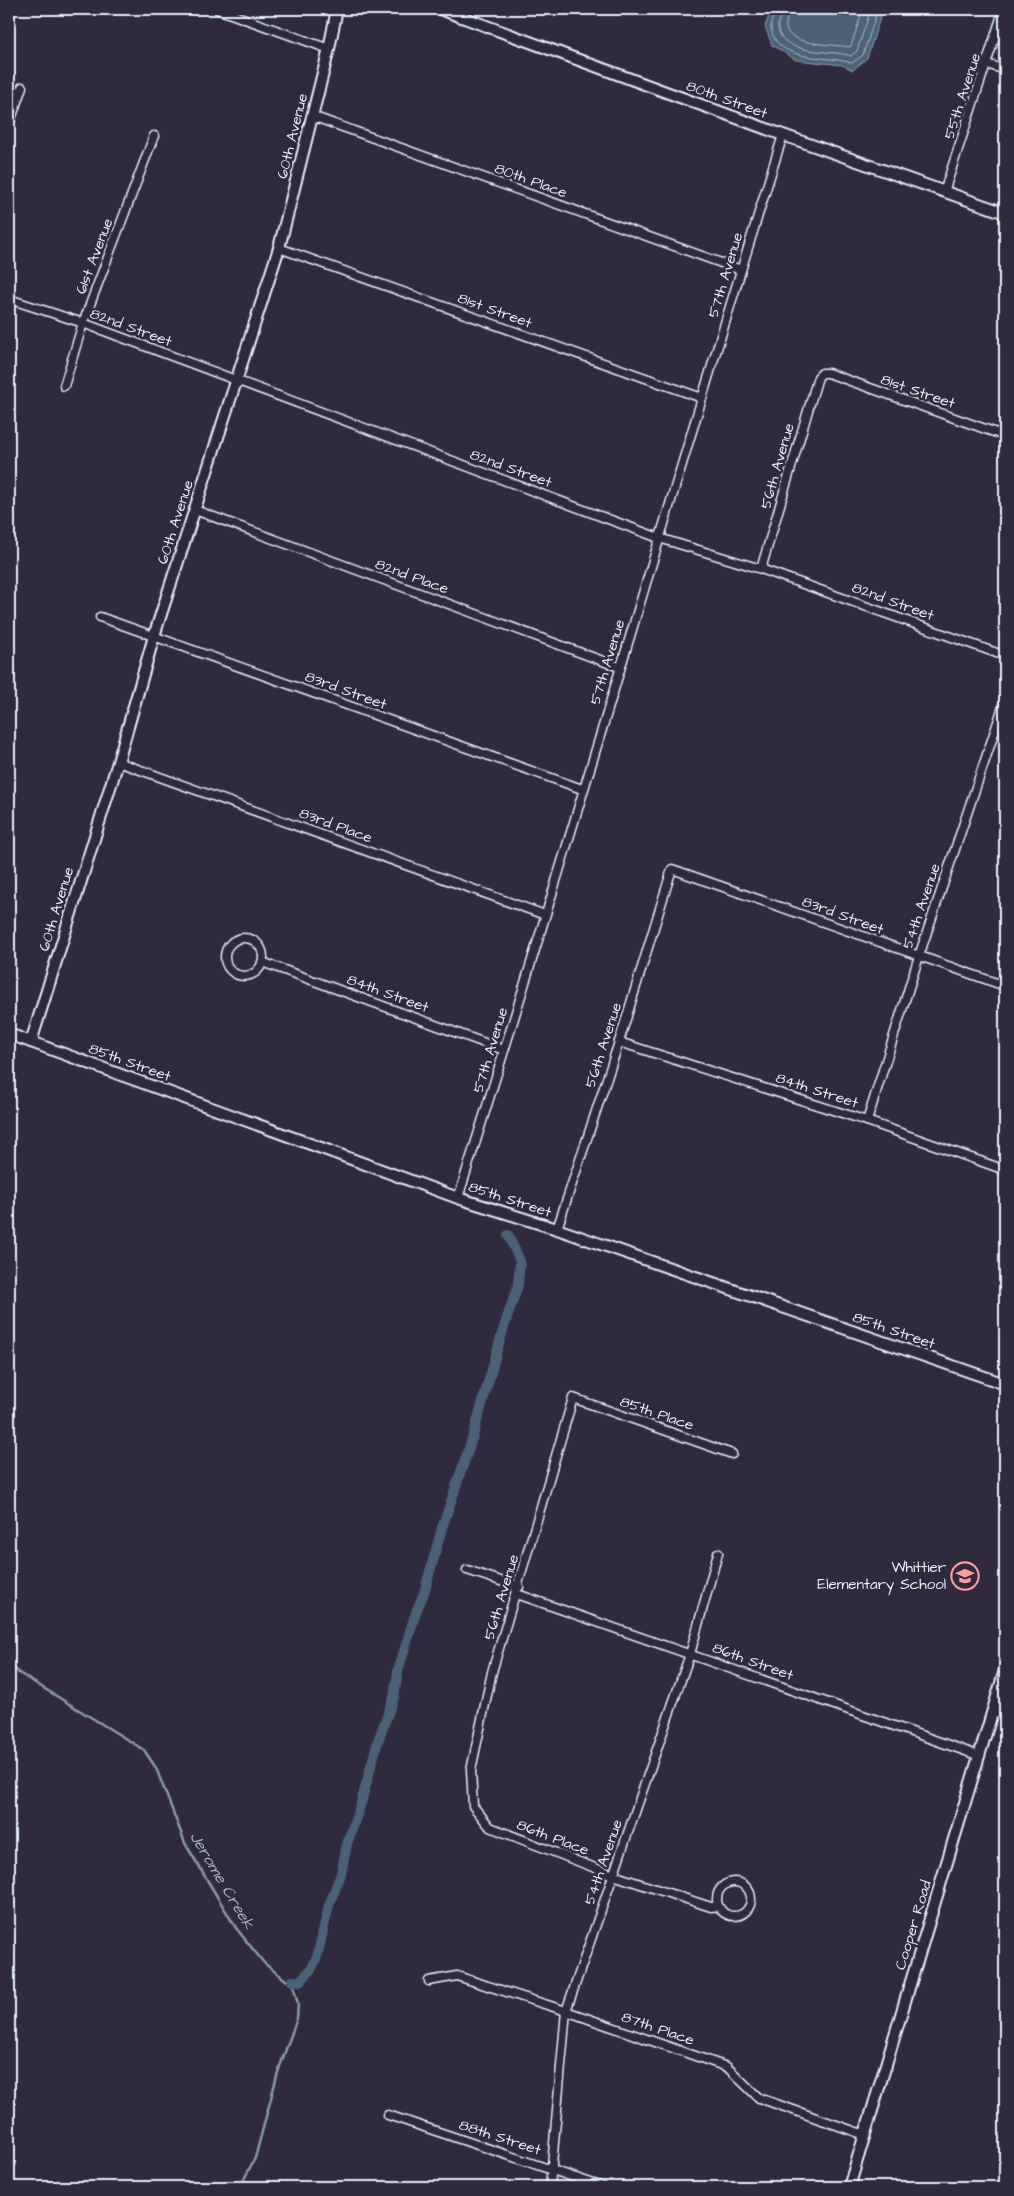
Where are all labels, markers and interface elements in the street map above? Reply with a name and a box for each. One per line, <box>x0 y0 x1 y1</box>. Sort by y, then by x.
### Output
street label: 55th Avenue <box>939 50 986 142</box>
street label: 80th Street <box>683 75 770 124</box>
street label: 60th Avenue <box>272 91 313 181</box>
street label: 80th Place <box>492 158 570 203</box>
street label: 61st Avenue <box>70 215 119 297</box>
street label: 57th Avenue <box>703 230 748 320</box>
street label: 81st Street <box>455 287 535 334</box>
street label: 82nd Street <box>87 303 175 352</box>
street label: 81st Street <box>878 369 958 414</box>
street label: 56th Avenue <box>755 421 800 511</box>
street label: 82nd Street <box>467 444 555 493</box>
street label: 60th Avenue <box>152 477 199 567</box>
street label: 82nd Place <box>372 553 451 599</box>
street label: 82nd Street <box>849 577 937 626</box>
street label: 57th Avenue <box>585 617 630 707</box>
street label: 83rd Street <box>302 666 390 715</box>
street label: 83rd Place <box>296 803 375 848</box>
street label: 54th Avenue <box>897 861 946 952</box>
street label: 60th Avenue <box>34 864 79 954</box>
street label: 83rd Street <box>799 891 887 940</box>
street label: 84th Street <box>344 969 432 1018</box>
street label: 56th Avenue <box>580 1000 627 1090</box>
street label: 57th Avenue <box>468 1005 513 1095</box>
street label: 85th Street <box>86 1038 174 1087</box>
street label: 84th Street <box>773 1067 861 1114</box>
street label: 85th Street <box>466 1176 554 1223</box>
street label: 85th Street <box>850 1307 938 1354</box>
street label: 85th Place <box>617 1391 697 1436</box>
street label: 56th Avenue <box>479 1552 524 1642</box>
place label: Whittier Elementary School <box>817 1557 946 1596</box>
school or university icon: Whittier Elementary School <box>950 1561 980 1591</box>
street label: 86th Street <box>709 1637 796 1686</box>
street label: 86th Place <box>514 1814 592 1861</box>
street label: 54th Avenue <box>579 1817 628 1908</box>
water label: Jerome Creek <box>184 1828 260 1934</box>
street label: Cooper Road <box>890 1877 937 1973</box>
street label: 87th Place <box>619 2006 697 2051</box>
street label: 88th Street <box>456 2114 544 2161</box>

